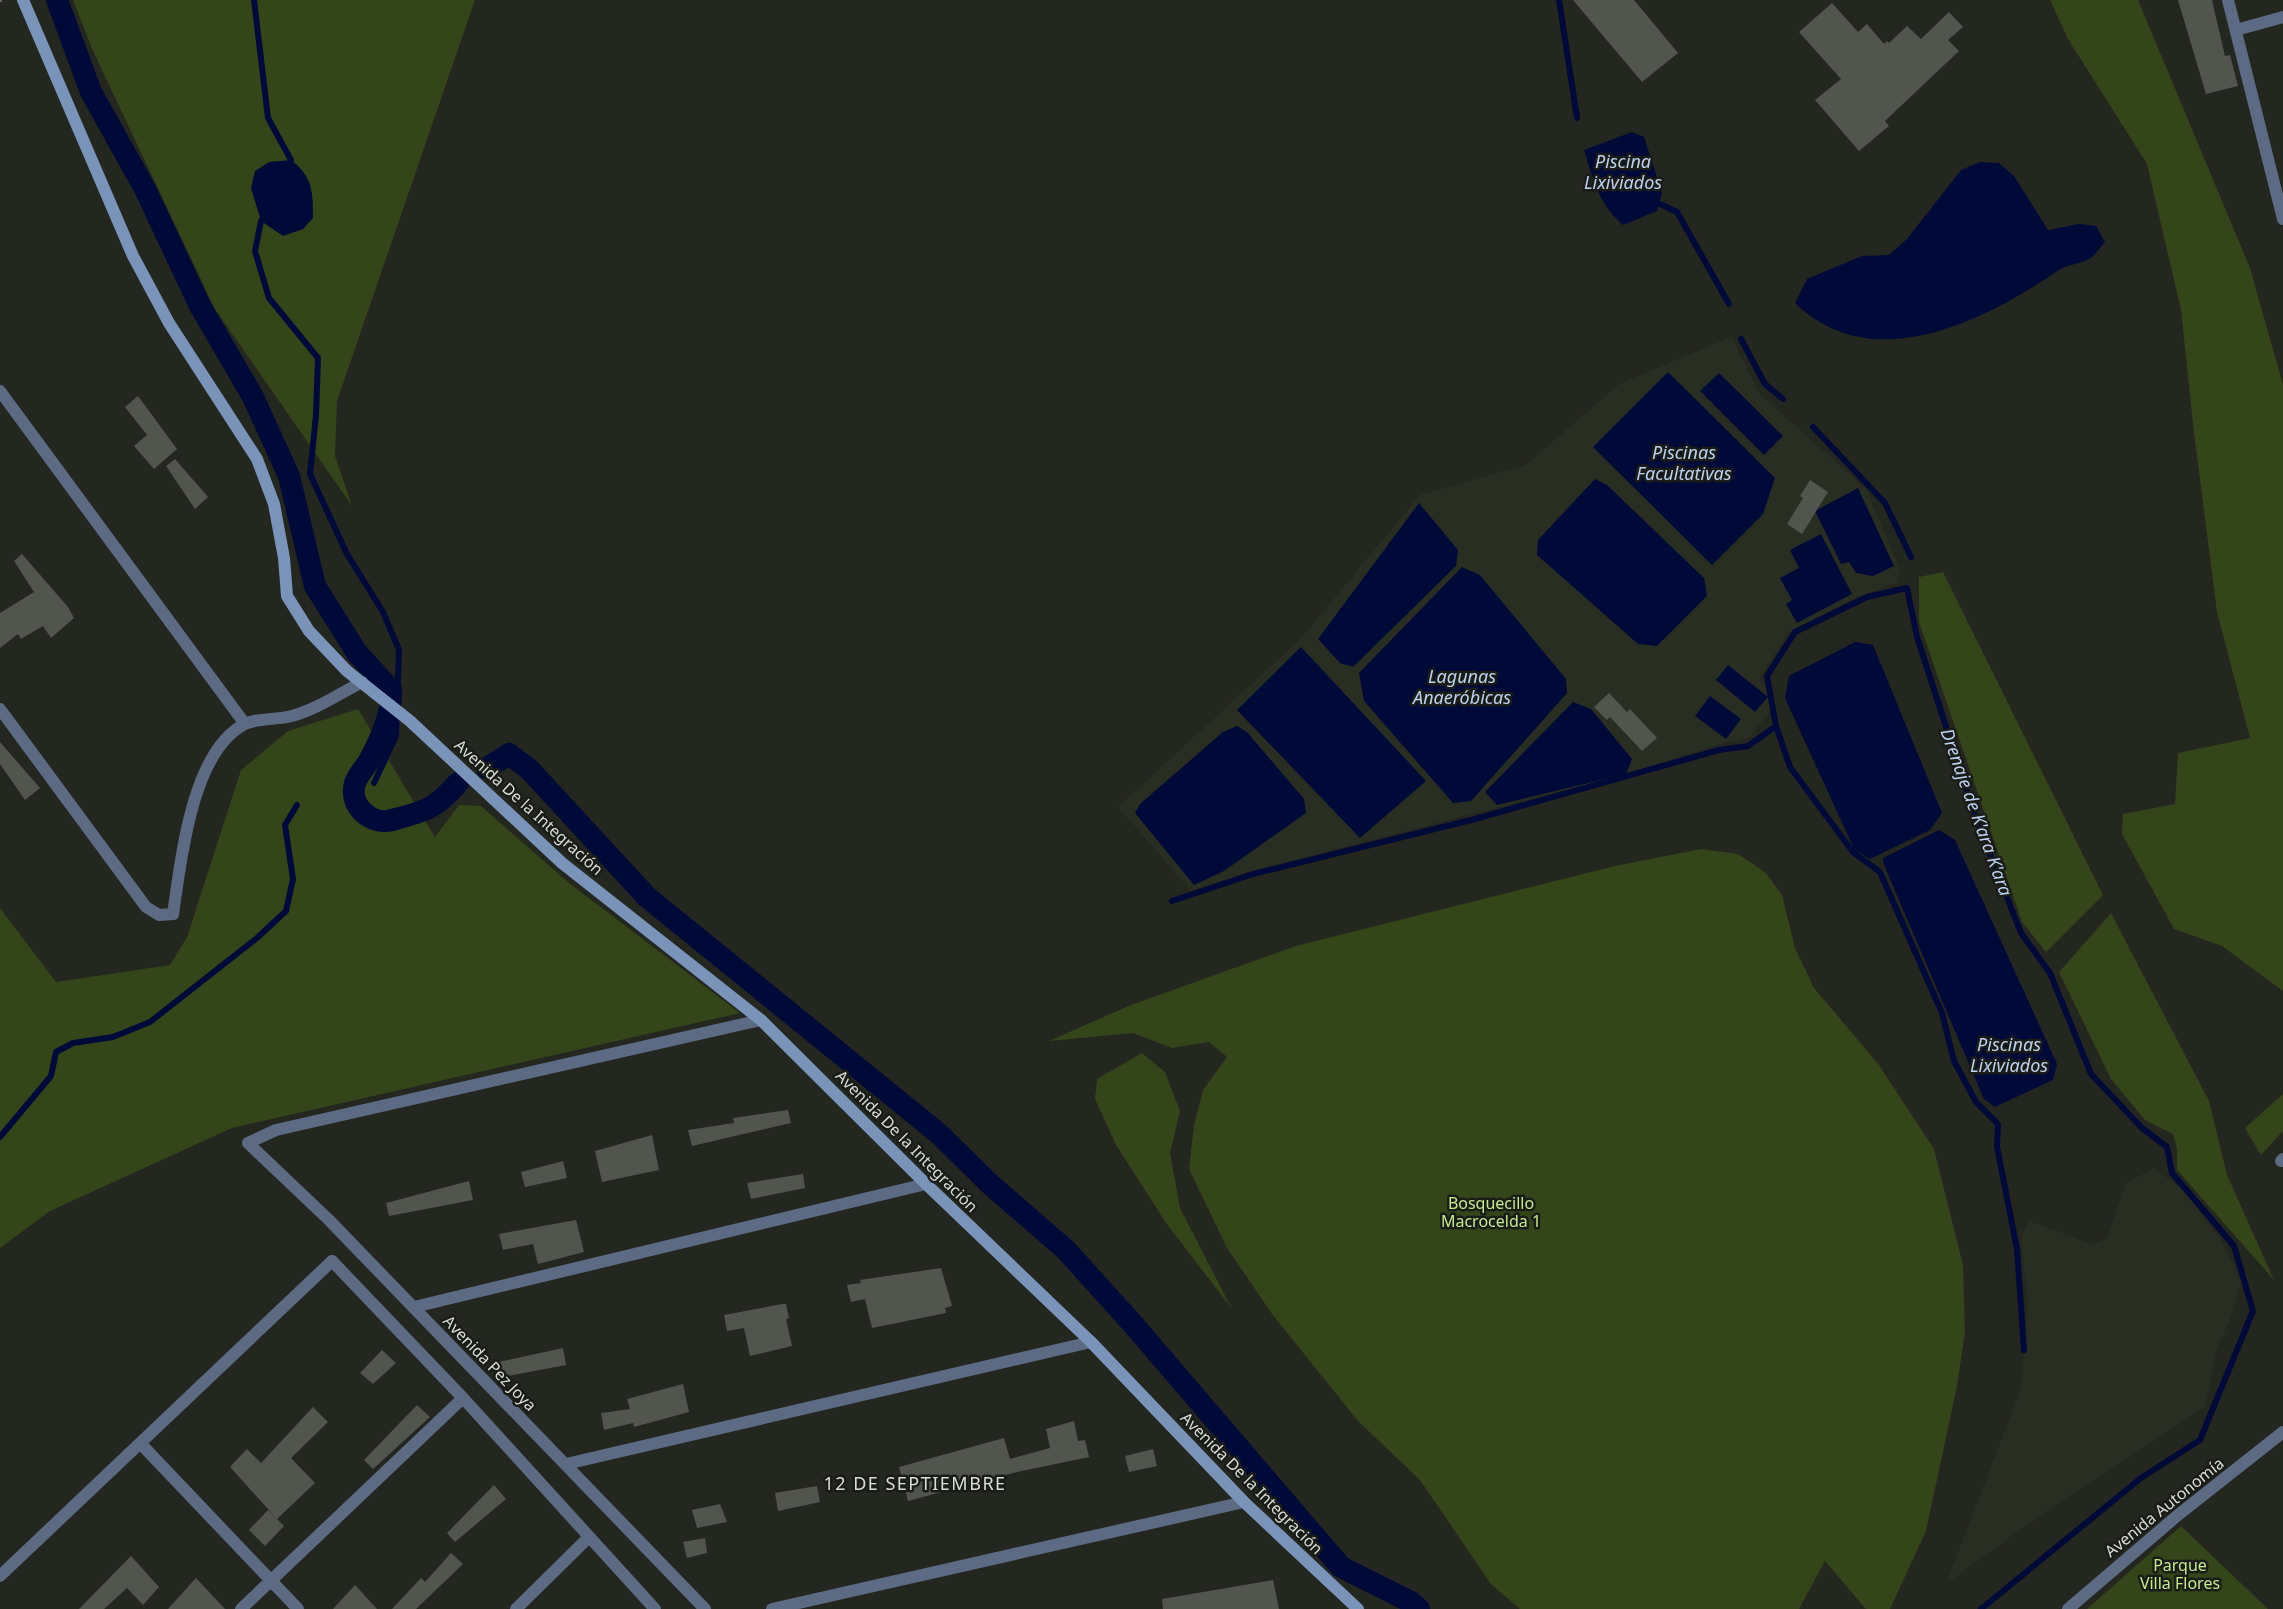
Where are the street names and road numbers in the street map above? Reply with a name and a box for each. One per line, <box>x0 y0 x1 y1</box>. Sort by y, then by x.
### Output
street label: Avenida De la Integración <box>450 734 608 880</box>
street label: Avenida De la Integración <box>831 1065 983 1217</box>
street label: Avenida Pez Joya <box>439 1310 541 1416</box>
street label: Avenida De la Integración <box>1176 1407 1328 1559</box>
street label: Avenida Autonomía <box>2100 1452 2228 1562</box>

